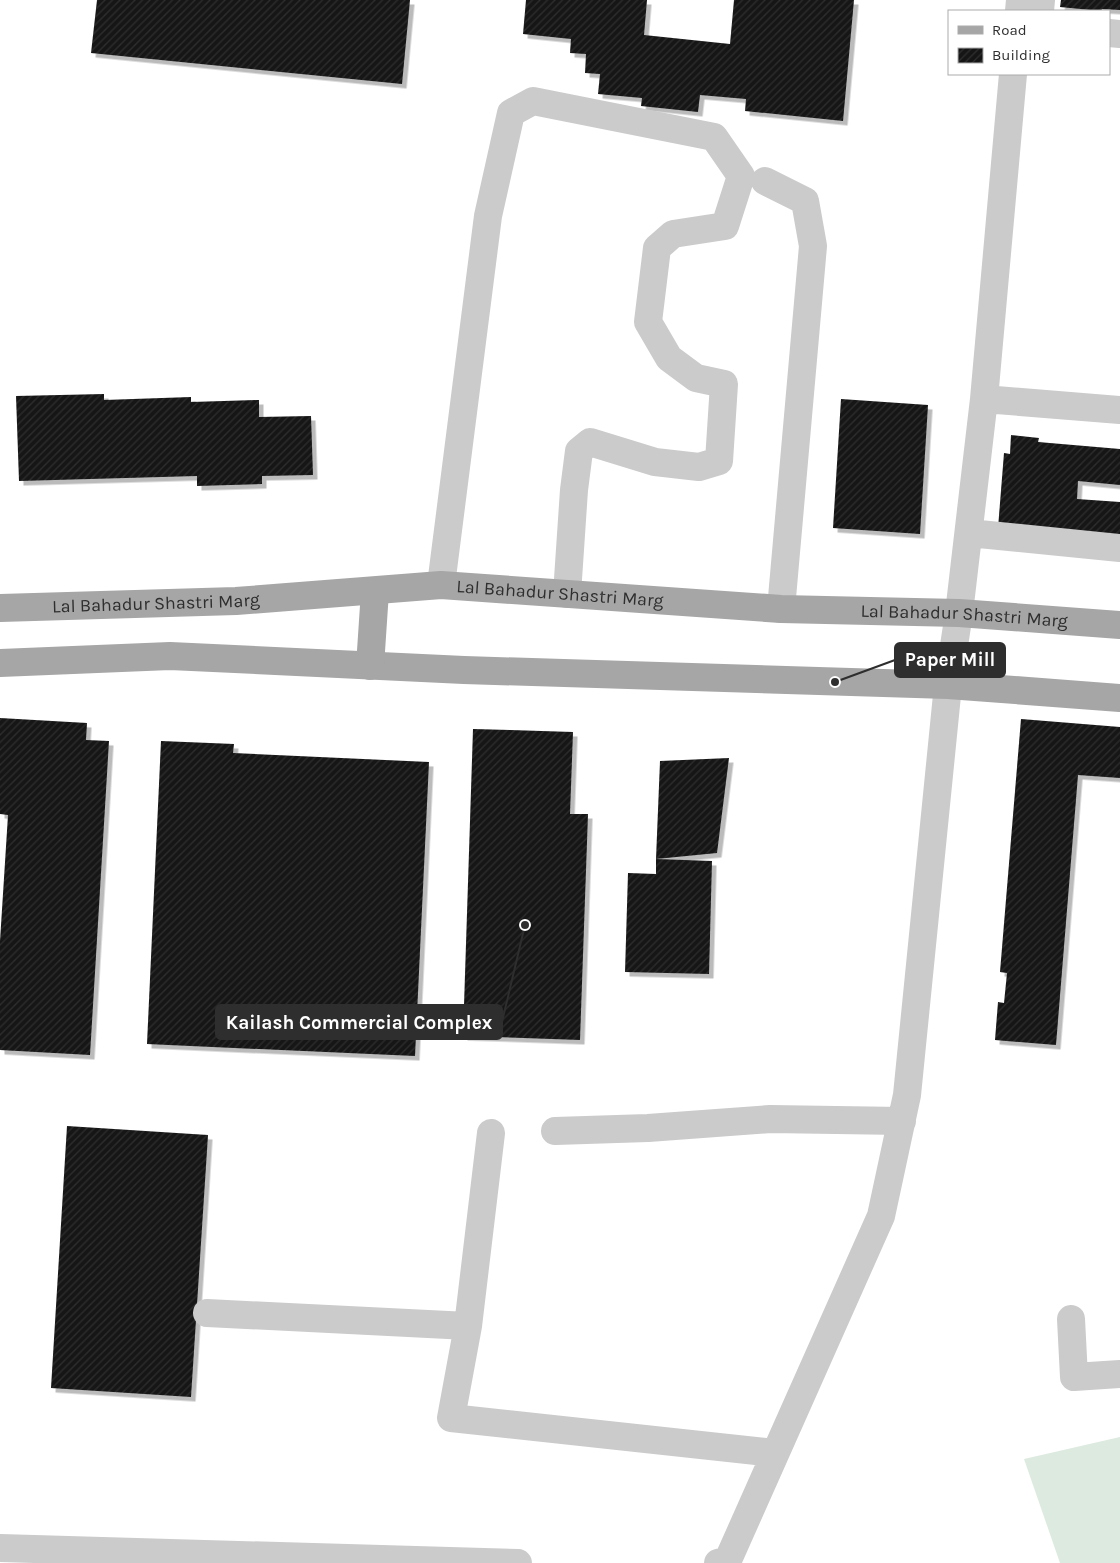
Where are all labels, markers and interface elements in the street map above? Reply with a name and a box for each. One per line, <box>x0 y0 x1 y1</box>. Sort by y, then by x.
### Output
legend <box>948 10 1110 75</box>
text: Road <box>992 21 1027 39</box>
text: Building <box>992 46 1050 64</box>
street label: Lal Bahadur Shastri Marg <box>456 575 664 612</box>
street label: Lal Bahadur Shastri Marg <box>52 588 261 617</box>
street label: Lal Bahadur Shastri Marg <box>860 600 1069 632</box>
callout: Paper Mill <box>895 643 1005 677</box>
text: Paper Mill <box>905 649 995 671</box>
callout: Kailash Commercial Complex <box>216 1005 502 1039</box>
text: Kailash Commercial Complex <box>226 1012 493 1034</box>

